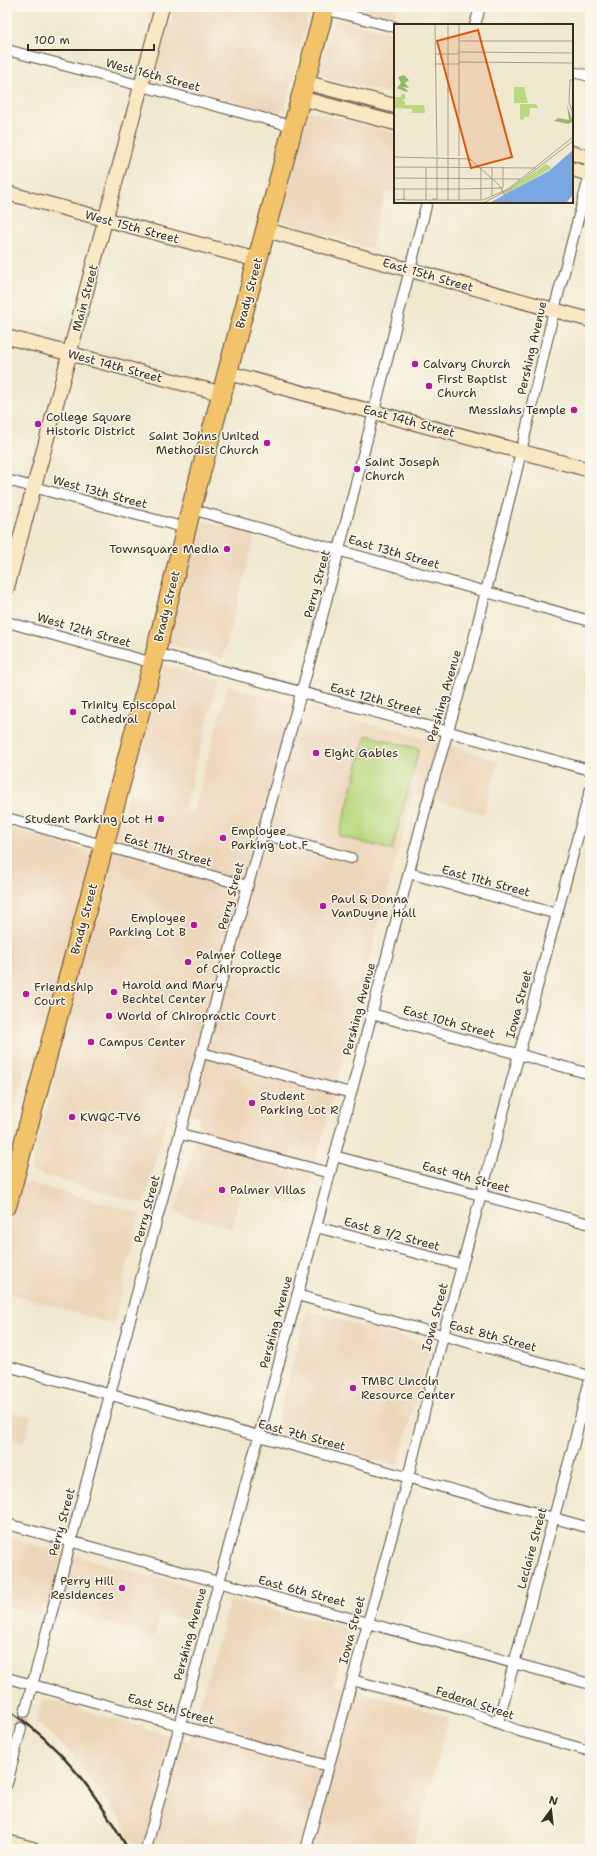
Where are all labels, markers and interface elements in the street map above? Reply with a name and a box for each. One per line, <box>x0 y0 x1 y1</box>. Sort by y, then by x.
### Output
inset map <box>394 24 573 203</box>
scale bar <box>28 26 154 52</box>
text: 100 m <box>34 32 70 48</box>
street label: West 16th Street <box>104 55 202 95</box>
street label: West 15th Street <box>83 207 181 247</box>
street label: East 15th Street <box>381 254 475 296</box>
street label: Brady Street <box>232 256 266 330</box>
street label: Main Street <box>68 263 102 333</box>
street label: Pershing Avenue <box>513 299 551 396</box>
street label: West 14th Street <box>66 346 164 386</box>
place label: Calvary Church <box>423 356 511 372</box>
marker: Calvary Church <box>410 359 420 369</box>
place label: First Baptist Church <box>437 371 507 401</box>
marker: First Baptist Church <box>424 381 434 391</box>
street label: East 14th Street <box>361 401 457 441</box>
place label: Messiahs Temple <box>469 402 566 418</box>
marker: Messiahs Temple <box>569 405 579 415</box>
place label: College Square Historic District <box>46 409 136 439</box>
marker: College Square Historic District <box>33 419 43 429</box>
place label: Saint Johns United Methodist Church <box>149 428 259 458</box>
marker: Saint Johns United Methodist Church <box>262 438 272 448</box>
place label: Saint Joseph Church <box>365 454 440 484</box>
marker: Saint Joseph Church <box>352 464 362 474</box>
street label: West 13th Street <box>51 472 149 512</box>
street label: East 13th Street <box>346 531 442 573</box>
place label: Townsquare Media <box>109 541 220 557</box>
marker: Townsquare Media <box>222 544 232 554</box>
street label: Perry Street <box>300 548 334 620</box>
street label: Brady Street <box>150 569 184 643</box>
street label: West 12th Street <box>35 609 133 651</box>
street label: Pershing Avenue <box>423 648 465 744</box>
street label: East 12th Street <box>328 679 424 719</box>
place label: Trinity Episcopal Cathedral <box>81 697 176 727</box>
marker: Trinity Episcopal Cathedral <box>68 707 78 717</box>
place label: Eight Gables <box>324 745 398 761</box>
marker: Eight Gables <box>311 748 321 758</box>
place label: Student Parking Lot H <box>25 811 153 827</box>
marker: Student Parking Lot H <box>156 814 166 824</box>
place label: Employee Parking Lot F <box>231 823 308 853</box>
street label: East 11th Street <box>122 830 214 870</box>
marker: Employee Parking Lot F <box>218 833 228 843</box>
street label: Perry Street <box>214 860 248 932</box>
street label: East 11th Street <box>440 861 532 901</box>
street label: Brady Street <box>67 882 101 956</box>
place label: Paul & Donna VanDuyne Hall <box>331 891 416 921</box>
marker: Paul & Donna VanDuyne Hall <box>318 901 328 911</box>
place label: Employee Parking Lot B <box>109 910 186 940</box>
marker: Employee Parking Lot B <box>189 920 199 930</box>
place label: Palmer College of Chiropractic <box>196 947 282 977</box>
marker: Palmer College of Chiropractic <box>183 957 193 967</box>
street label: Pershing Avenue <box>339 961 379 1057</box>
street label: Iowa Street <box>502 968 536 1040</box>
place label: Harold and Mary Bechtel Center <box>122 977 223 1007</box>
place label: Friendship Court <box>34 979 94 1009</box>
marker: Harold and Mary Bechtel Center <box>109 987 119 997</box>
marker: Friendship Court <box>21 989 31 999</box>
street label: East 10th Street <box>401 1002 497 1042</box>
place label: World of Chiropractic Court <box>117 1008 276 1024</box>
marker: World of Chiropractic Court <box>104 1011 114 1021</box>
place label: Campus Center <box>99 1034 186 1050</box>
marker: Campus Center <box>86 1037 96 1047</box>
place label: Student Parking Lot R <box>260 1088 338 1118</box>
marker: Student Parking Lot R <box>247 1098 257 1108</box>
place label: KWQC-TV6 <box>80 1109 141 1125</box>
marker: KWQC-TV6 <box>67 1112 77 1122</box>
street label: East 9th Street <box>421 1158 511 1196</box>
street label: Perry Street <box>130 1173 164 1245</box>
place label: Palmer Villas <box>230 1182 306 1198</box>
marker: Palmer Villas <box>217 1185 227 1195</box>
street label: East 8 1/2 Street <box>342 1213 442 1255</box>
street label: Pershing Avenue <box>256 1274 296 1370</box>
street label: Iowa Street <box>418 1281 452 1353</box>
street label: East 8th Street <box>448 1317 538 1355</box>
place label: TMBC Lincoln Resource Center <box>361 1373 456 1403</box>
marker: TMBC Lincoln Resource Center <box>348 1383 358 1393</box>
street label: East 7th Street <box>257 1416 347 1454</box>
street label: Perry Street <box>45 1486 79 1558</box>
street label: Leclaire Street <box>513 1505 551 1591</box>
street label: East 6th Street <box>257 1572 347 1610</box>
place label: Perry Hill Residences <box>51 1573 114 1603</box>
marker: Perry Hill Residences <box>117 1583 127 1593</box>
street label: Pershing Avenue <box>170 1586 210 1682</box>
street label: Iowa Street <box>335 1594 369 1666</box>
street label: Federal Street <box>433 1683 517 1723</box>
street label: East 5th Street <box>126 1690 216 1728</box>
north arrow <box>531 1790 571 1830</box>
text: N <box>547 1792 560 1809</box>

